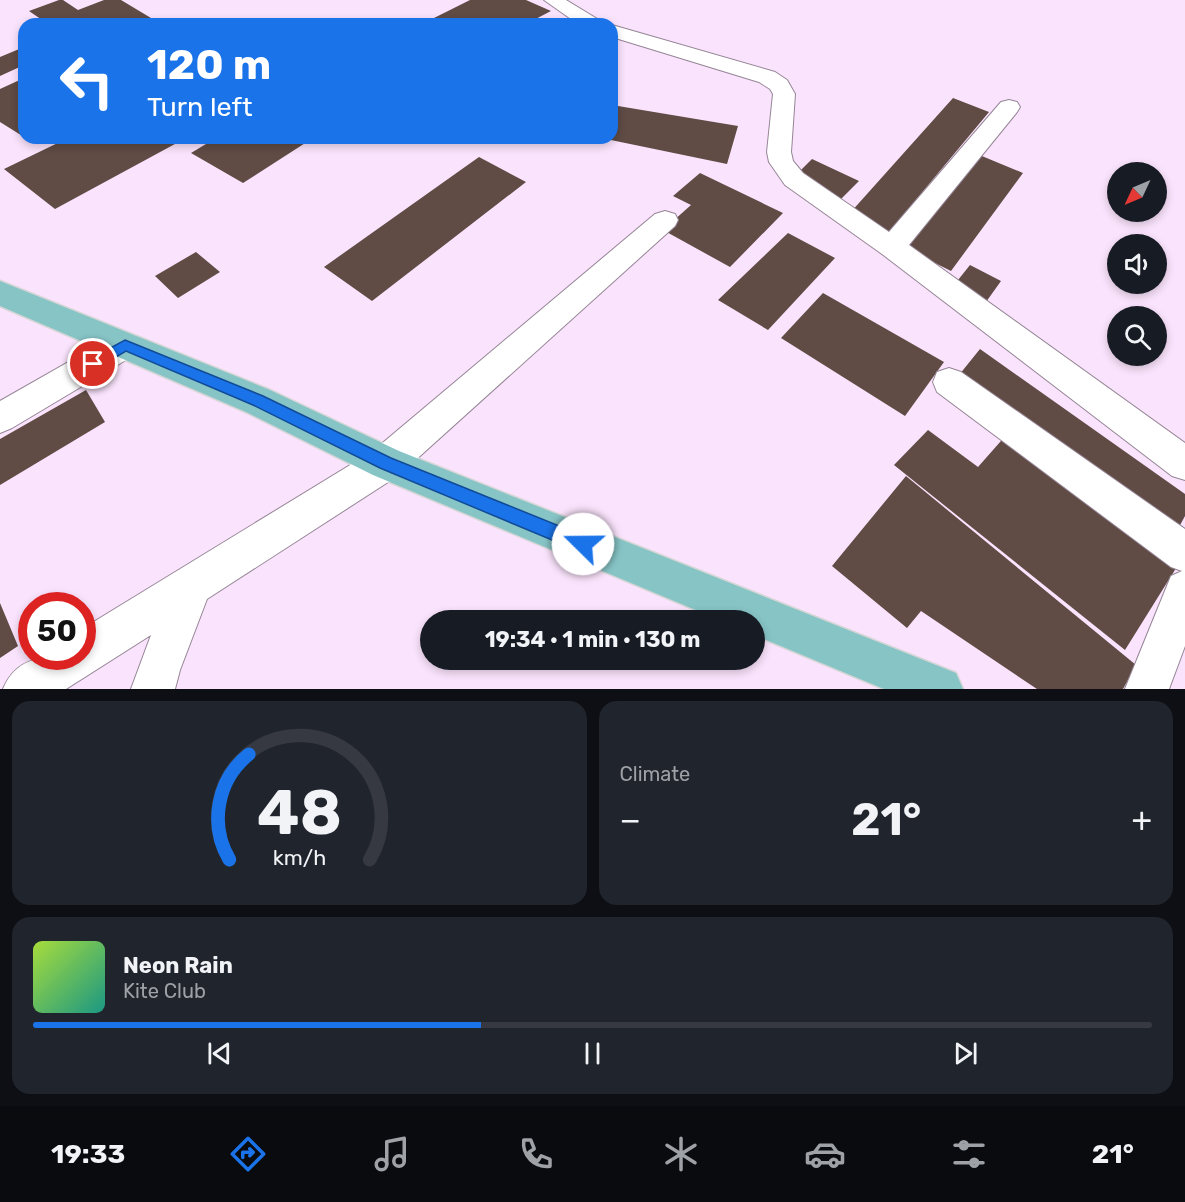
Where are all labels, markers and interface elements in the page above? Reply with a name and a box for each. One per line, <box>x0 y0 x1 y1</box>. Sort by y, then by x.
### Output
text: 120 m <box>147 40 271 90</box>
icon: left <box>48 42 126 120</box>
text: Turn left <box>147 91 252 123</box>
north arrow <box>1107 162 1167 222</box>
map controls <box>1107 162 1167 366</box>
button: sound <box>1107 234 1167 294</box>
button: search <box>1107 306 1167 366</box>
pin <box>67 338 118 389</box>
icon: arrive <box>76 347 109 380</box>
position arrow <box>551 512 615 576</box>
speed limit sign: 50 <box>18 592 96 670</box>
text: 19:34 · 1 min · 130 m <box>485 626 700 653</box>
text: Climate <box>620 762 690 786</box>
text: 48 <box>257 776 342 850</box>
text: 21° <box>851 793 921 846</box>
text: − <box>620 800 641 839</box>
text: + <box>1131 800 1152 839</box>
text: km/h <box>272 845 326 870</box>
text: Neon Rain <box>123 952 233 979</box>
text: Kite Club <box>123 979 206 1003</box>
icon: previous <box>203 1037 236 1070</box>
icon: pause <box>576 1037 609 1070</box>
icon: next <box>949 1037 982 1070</box>
icon: directions <box>227 1133 269 1175</box>
icon: music <box>371 1133 413 1175</box>
icon: phone <box>515 1133 557 1175</box>
icon: climate <box>660 1133 702 1175</box>
icon: car <box>804 1133 846 1175</box>
icon: filters <box>948 1133 990 1175</box>
text: 19:33 <box>51 1138 125 1170</box>
text: 21° <box>1092 1138 1134 1170</box>

